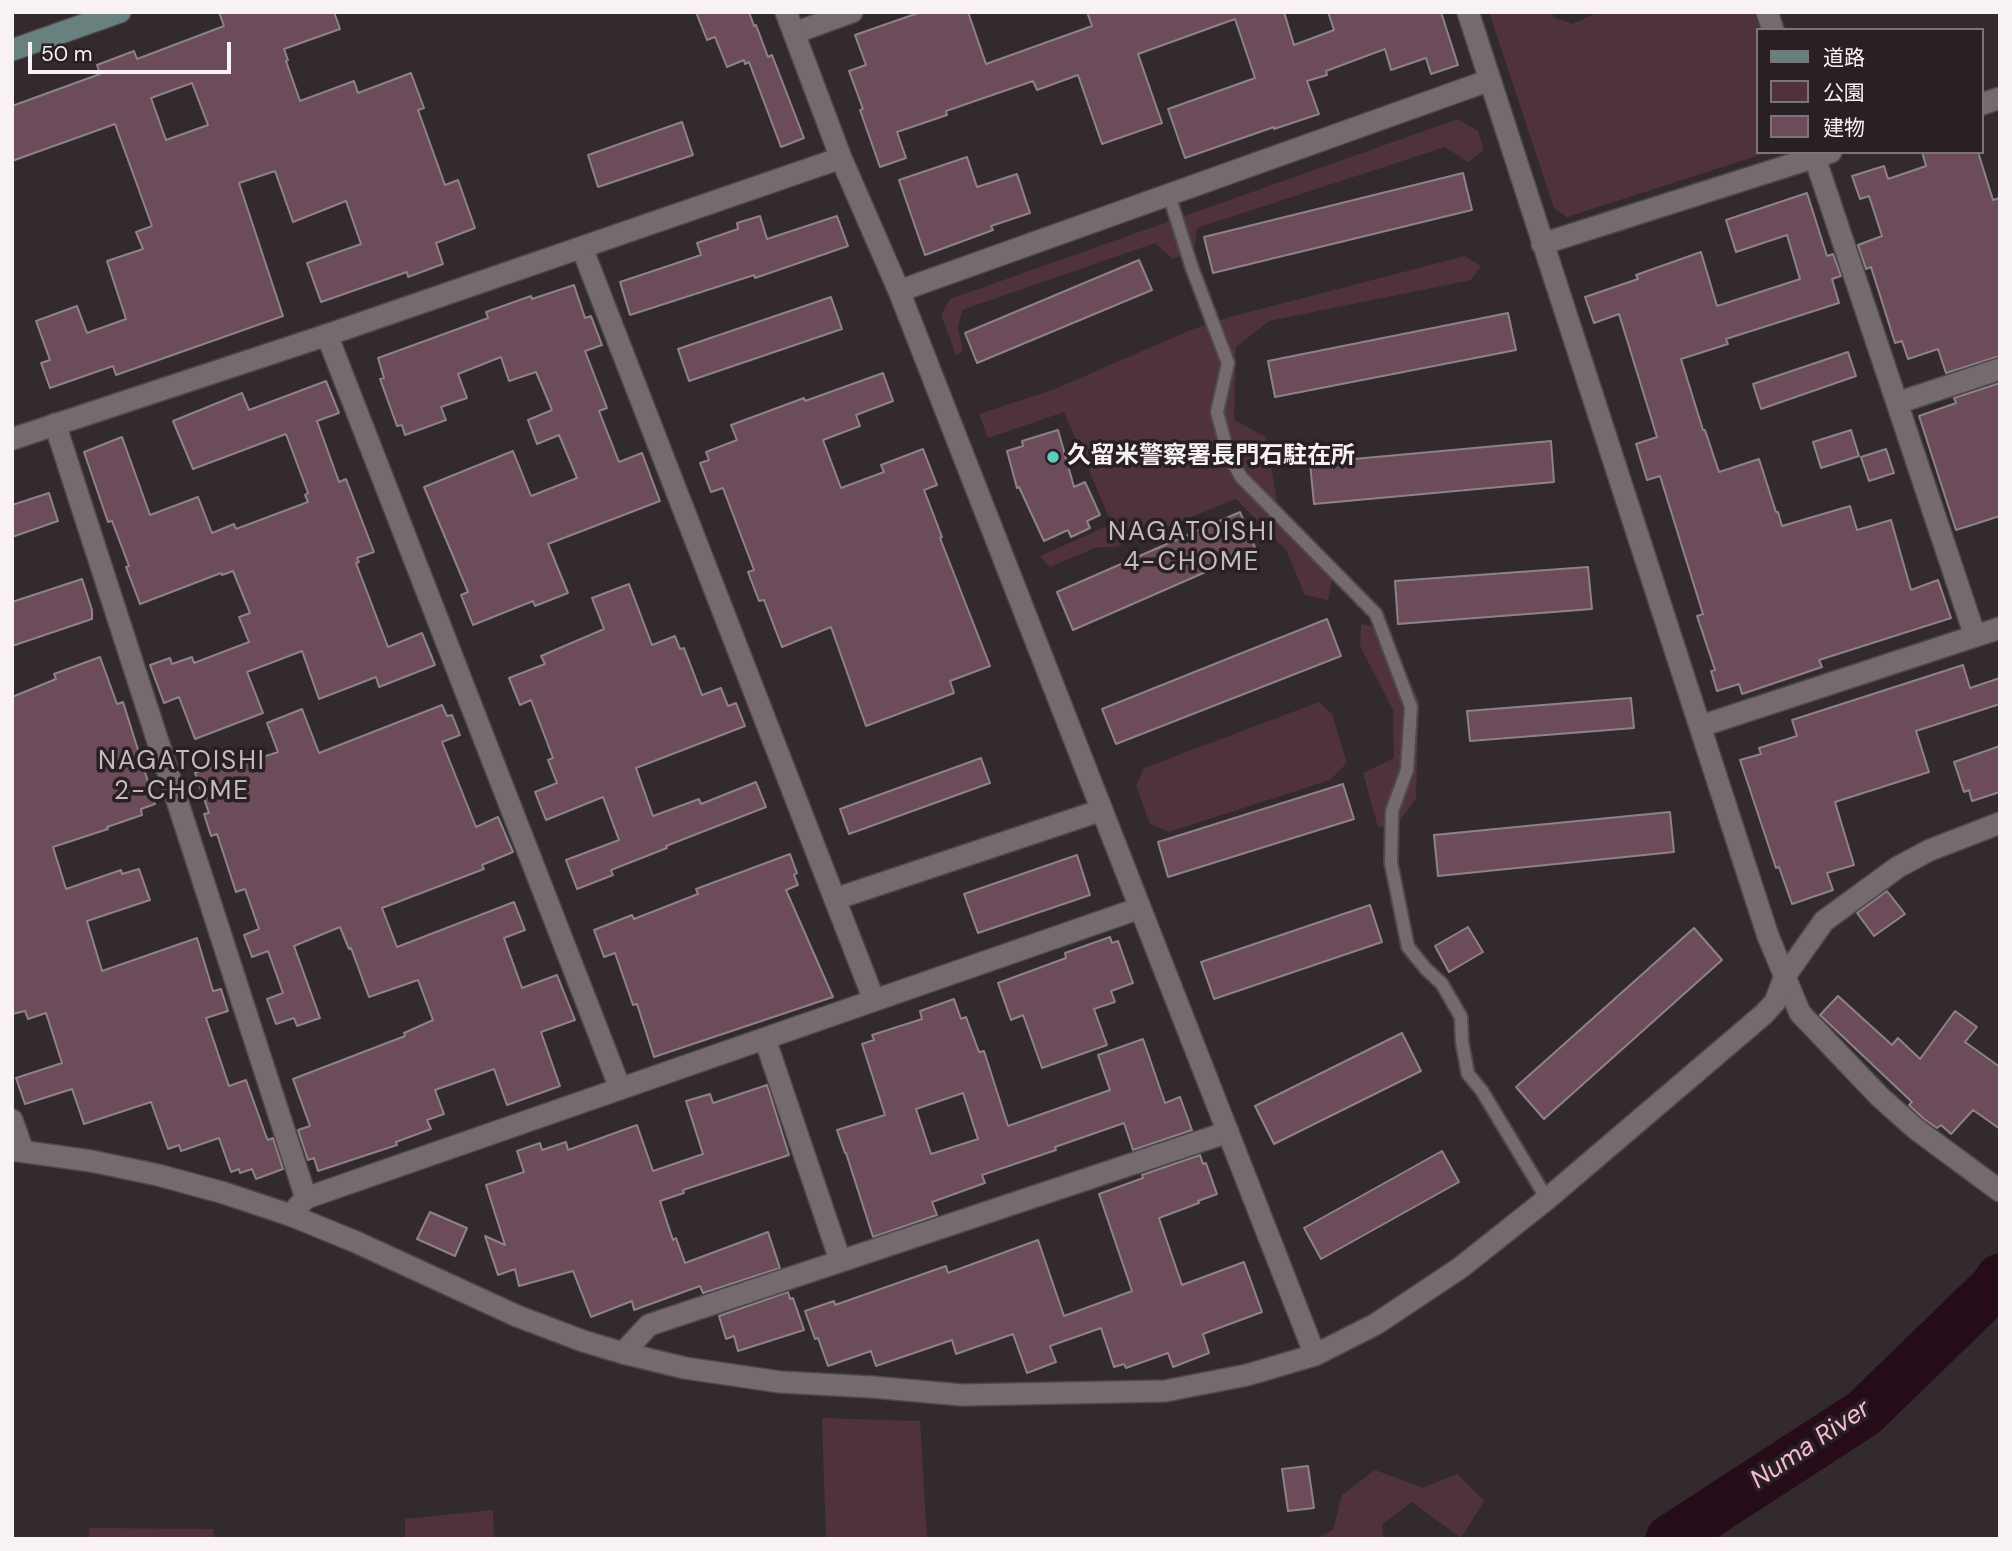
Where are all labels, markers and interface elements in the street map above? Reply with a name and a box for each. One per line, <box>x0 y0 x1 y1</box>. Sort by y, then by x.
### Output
scale bar <box>32 28 234 72</box>
legend <box>1756 28 1984 154</box>
text: 50 m <box>41 40 92 68</box>
text: 道路 <box>1823 44 1865 72</box>
text: 公園 <box>1823 79 1865 107</box>
text: 建物 <box>1823 114 1865 142</box>
place label: 久留米警察署長門石駐在所 <box>1067 443 1355 471</box>
marker: 久留米警察署長門石駐在所 <box>1045 449 1061 465</box>
district label: NAGATOISHI 4-CHOME <box>1109 517 1275 578</box>
district label: NAGATOISHI 2-CHOME <box>99 746 265 808</box>
water label: Numa River <box>1745 1394 1877 1496</box>

